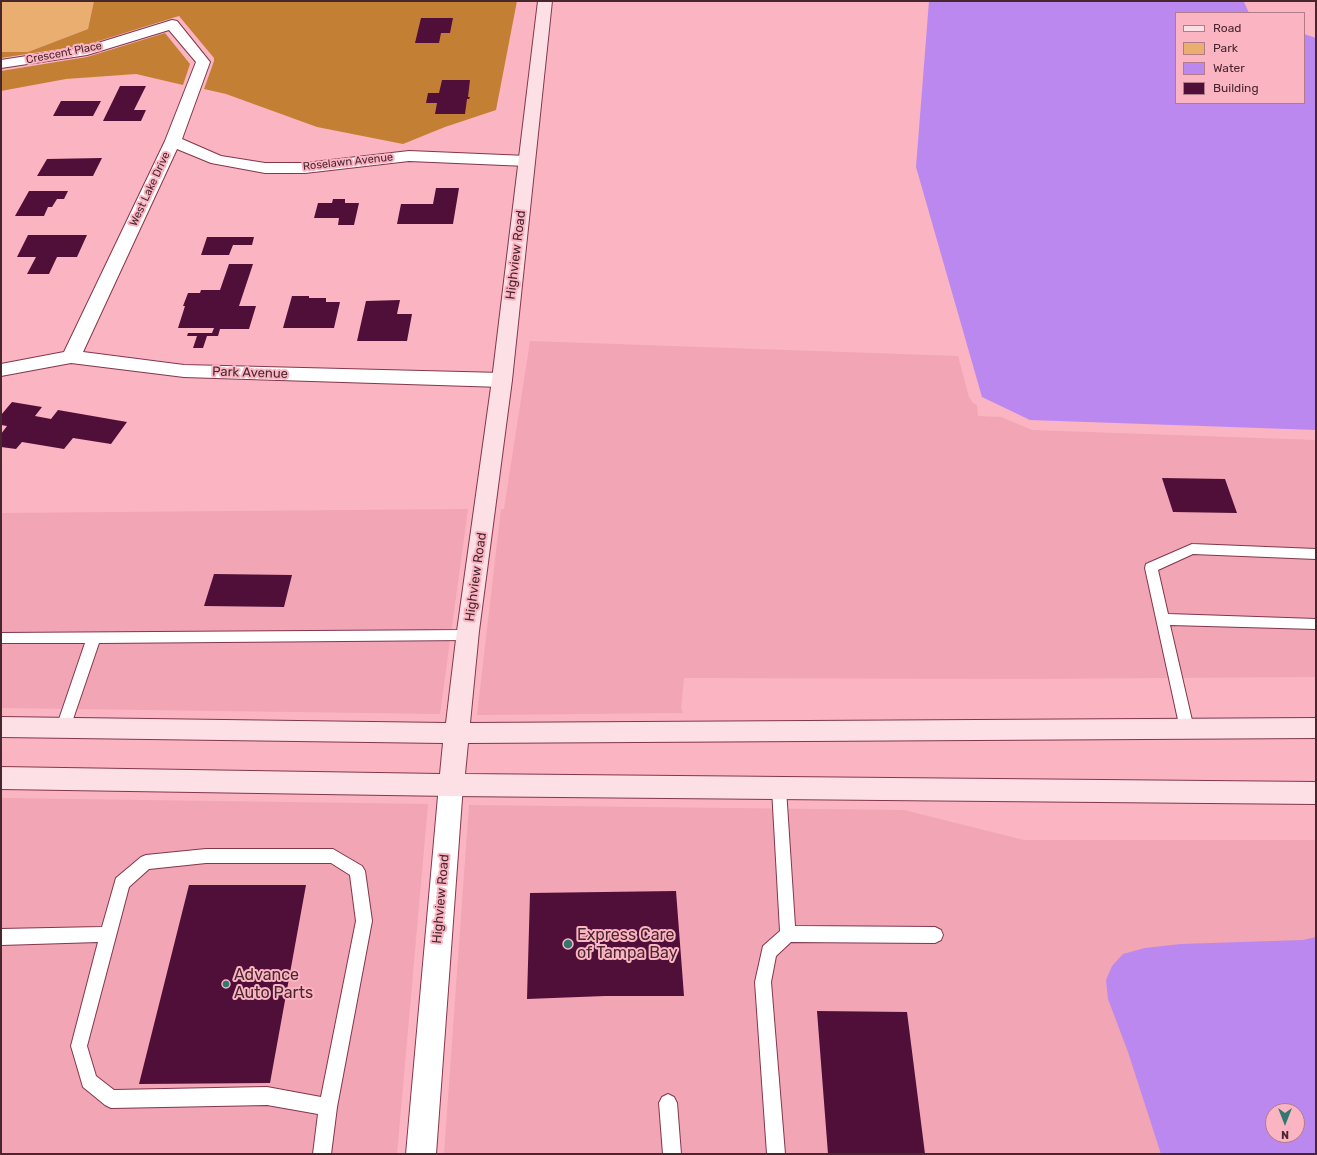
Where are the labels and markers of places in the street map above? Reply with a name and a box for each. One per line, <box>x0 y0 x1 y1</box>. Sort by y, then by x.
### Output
place label: Express Care of Tampa Bay <box>577 925 677 963</box>
marker: Express Care of Tampa Bay <box>562 938 574 950</box>
place label: Advance Auto Parts <box>234 965 313 1003</box>
marker: Advance Auto Parts <box>221 979 231 989</box>

